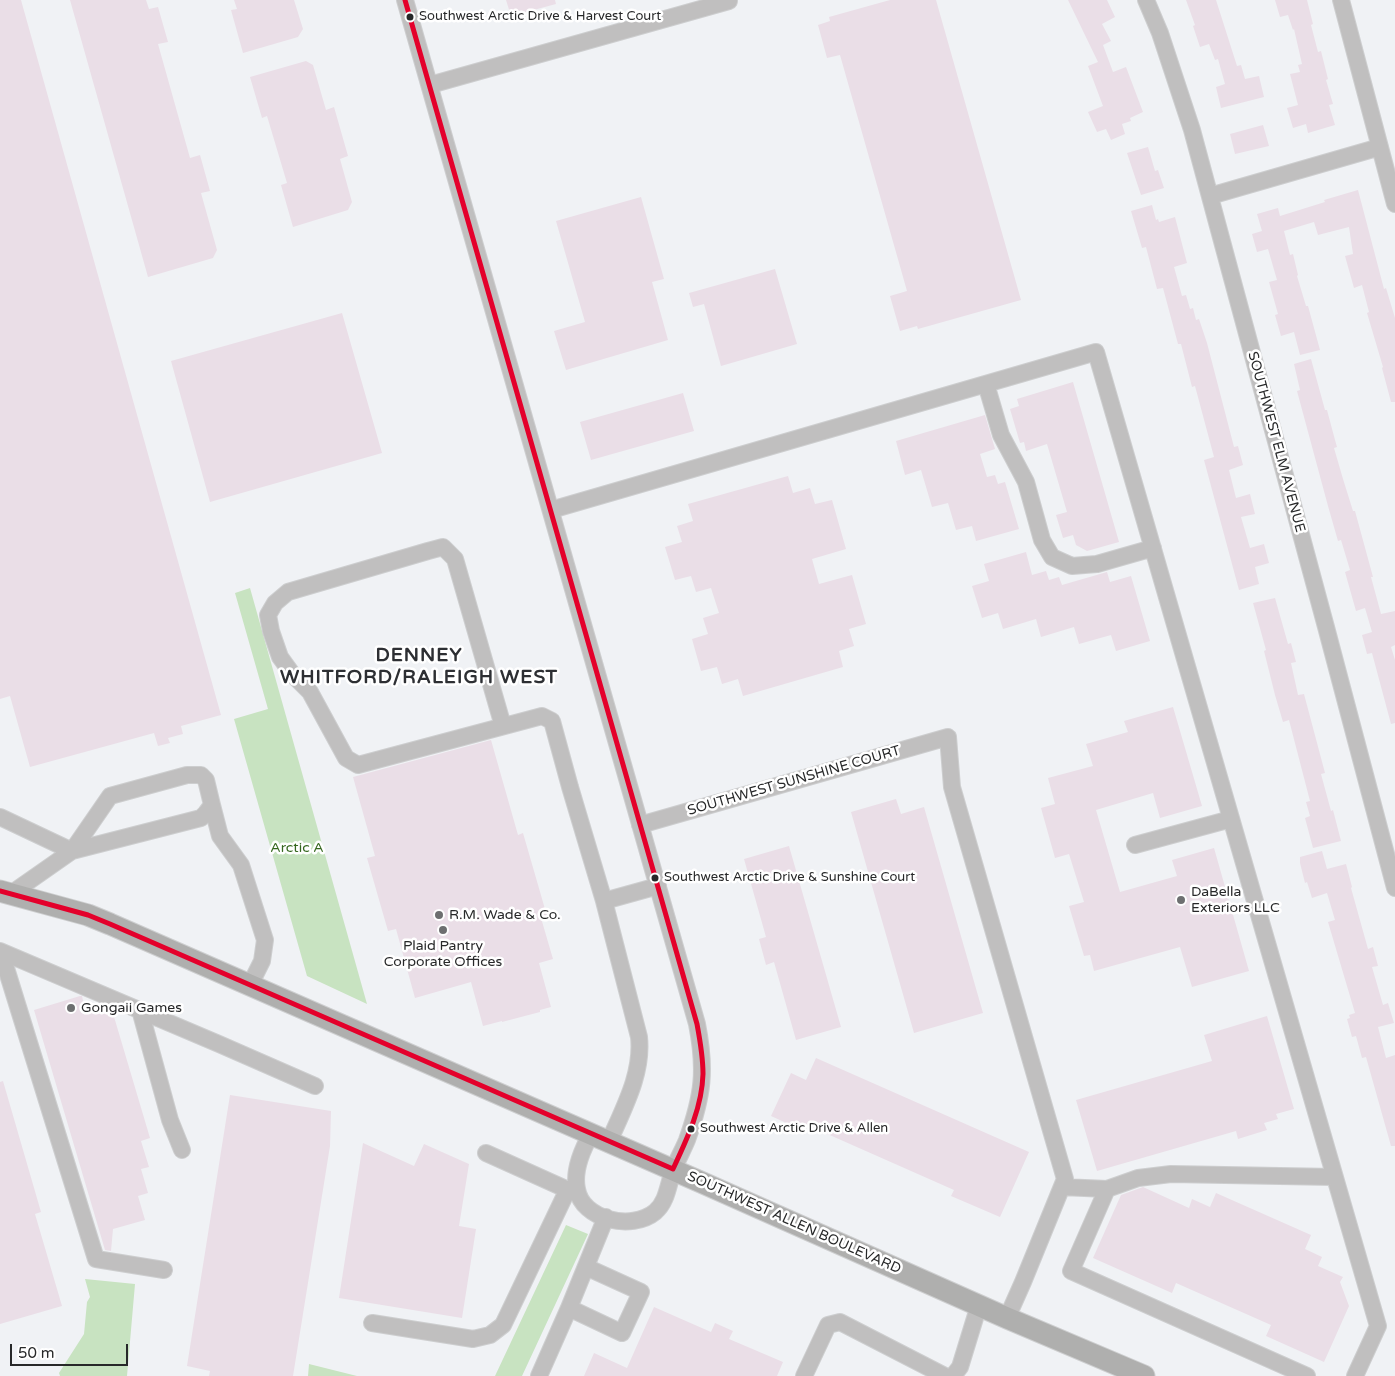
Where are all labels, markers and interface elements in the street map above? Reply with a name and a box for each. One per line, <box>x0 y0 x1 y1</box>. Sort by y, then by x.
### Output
place label: Southwest Arctic Drive & Harvest Court <box>419 9 661 25</box>
marker: Southwest Arctic Drive & Harvest Court <box>405 12 415 22</box>
street label: SOUTHWEST ELM AVENUE <box>1244 350 1308 534</box>
district label: DENNEY WHITFORD/RALEIGH WEST <box>277 645 561 689</box>
street label: SOUTHWEST SUNSHINE COURT <box>686 743 902 819</box>
park label: Arctic A <box>270 840 324 856</box>
place label: Southwest Arctic Drive & Sunshine Court <box>664 870 915 886</box>
marker: Southwest Arctic Drive & Sunshine Court <box>650 873 660 883</box>
place label: DaBella Exteriors LLC <box>1191 884 1280 916</box>
marker: DaBella Exteriors LLC <box>1175 894 1187 906</box>
place label: R.M. Wade & Co. <box>449 907 561 923</box>
marker: R.M. Wade & Co. <box>433 909 445 921</box>
marker: Plaid Pantry Corporate Offices <box>437 924 449 936</box>
place label: Plaid Pantry Corporate Offices <box>384 938 502 970</box>
place label: Gongaii Games <box>81 1000 182 1016</box>
marker: Gongaii Games <box>65 1002 77 1014</box>
place label: Southwest Arctic Drive & Allen <box>700 1121 888 1137</box>
marker: Southwest Arctic Drive & Allen <box>686 1124 696 1134</box>
street label: SOUTHWEST ALLEN BOULEVARD <box>685 1168 903 1278</box>
scale bar <box>12 1334 130 1366</box>
text: 50 m <box>18 1344 55 1362</box>

